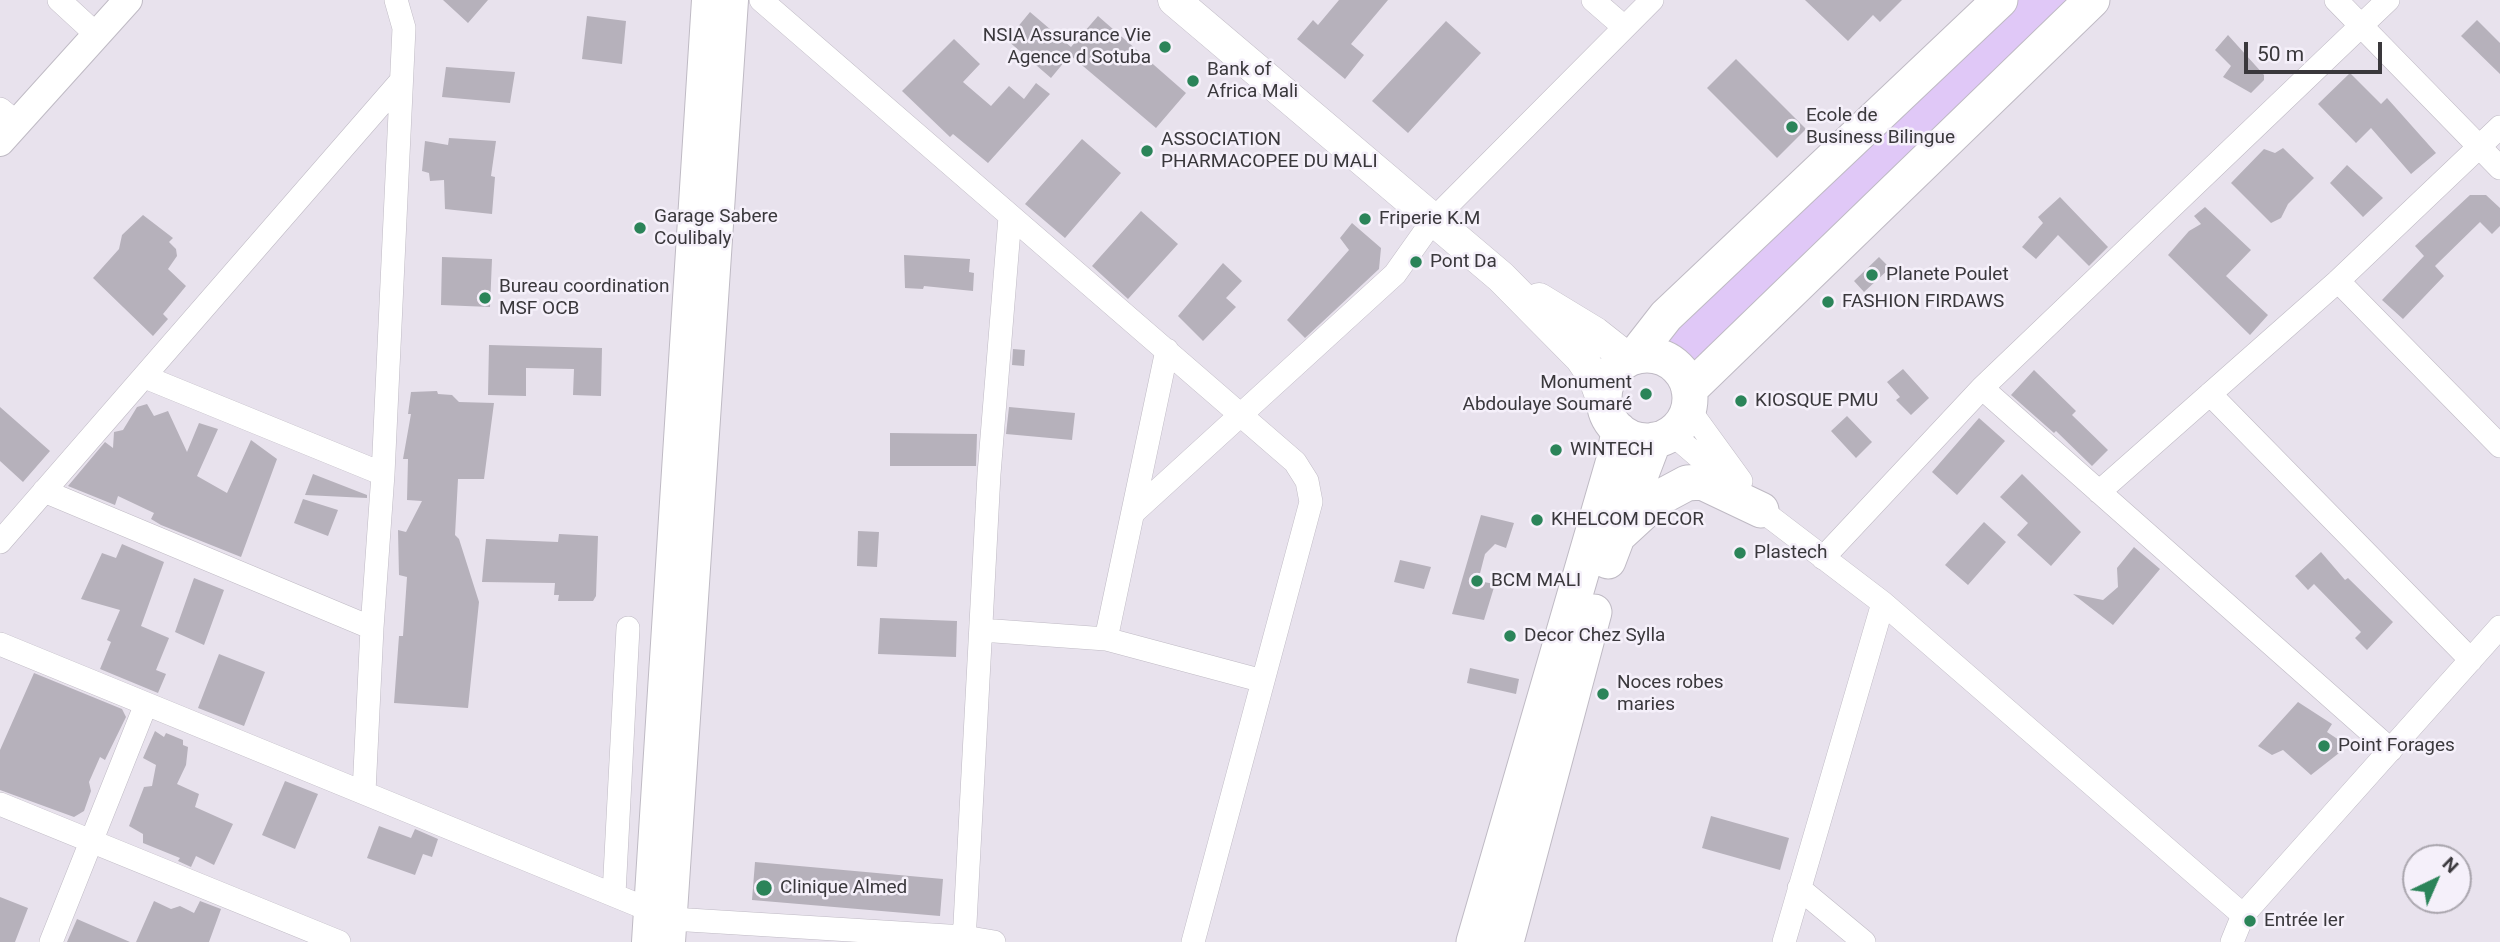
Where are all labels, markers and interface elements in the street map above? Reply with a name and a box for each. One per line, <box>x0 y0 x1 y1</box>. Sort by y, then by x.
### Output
place label: NSIA Assurance Vie Agence d Sotuba <box>983 25 1151 69</box>
scale bar <box>2248 28 2386 72</box>
marker: NSIA Assurance Vie Agence d Sotuba <box>1157 39 1173 55</box>
text: 50 m <box>2257 42 2304 66</box>
place label: Bank of Africa Mali <box>1207 59 1298 103</box>
marker: Bank of Africa Mali <box>1185 73 1201 89</box>
place label: Ecole de Business Bilingue <box>1806 105 1955 149</box>
marker: Ecole de Business Bilingue <box>1784 119 1800 135</box>
place label: ASSOCIATION PHARMACOPEE DU MALI <box>1161 129 1378 173</box>
marker: ASSOCIATION PHARMACOPEE DU MALI <box>1139 143 1155 159</box>
place label: Garage Sabere Coulibaly <box>654 206 778 250</box>
place label: Friperie K.M <box>1379 208 1480 230</box>
marker: Friperie K.M <box>1357 211 1373 227</box>
marker: Garage Sabere Coulibaly <box>632 220 648 236</box>
place label: Pont Da <box>1430 251 1497 273</box>
marker: Pont Da <box>1408 254 1424 270</box>
place label: Planete Poulet <box>1886 264 2009 286</box>
marker: Planete Poulet <box>1864 267 1880 283</box>
place label: Bureau coordination MSF OCB <box>499 276 669 320</box>
marker: Bureau coordination MSF OCB <box>477 290 493 306</box>
place label: FASHION FIRDAWS <box>1842 291 2004 313</box>
marker: FASHION FIRDAWS <box>1820 294 1836 310</box>
place label: Monument Abdoulaye Soumaré <box>1463 372 1632 416</box>
marker: Monument Abdoulaye Soumaré <box>1638 386 1654 402</box>
place label: KIOSQUE PMU <box>1755 390 1878 412</box>
marker: KIOSQUE PMU <box>1733 393 1749 409</box>
place label: WINTECH <box>1570 439 1653 461</box>
marker: WINTECH <box>1548 442 1564 458</box>
place label: KHELCOM DECOR <box>1551 509 1704 531</box>
marker: KHELCOM DECOR <box>1529 512 1545 528</box>
place label: Plastech <box>1754 542 1827 564</box>
marker: Plastech <box>1732 545 1748 561</box>
place label: BCM MALI <box>1491 570 1581 592</box>
marker: BCM MALI <box>1469 573 1485 589</box>
place label: Decor Chez Sylla <box>1524 625 1665 647</box>
marker: Decor Chez Sylla <box>1502 628 1518 644</box>
place label: Noces robes maries <box>1617 672 1724 716</box>
marker: Noces robes maries <box>1595 686 1611 702</box>
place label: Point Forages <box>2338 735 2455 757</box>
marker: Point Forages <box>2316 738 2332 754</box>
north arrow <box>2402 844 2472 914</box>
text: N <box>2438 852 2463 878</box>
place label: Clinique Almed <box>780 877 907 899</box>
marker: Clinique Almed <box>754 878 774 898</box>
place label: Entrée Ier <box>2264 910 2344 932</box>
marker: Entrée Ier <box>2242 913 2258 929</box>

